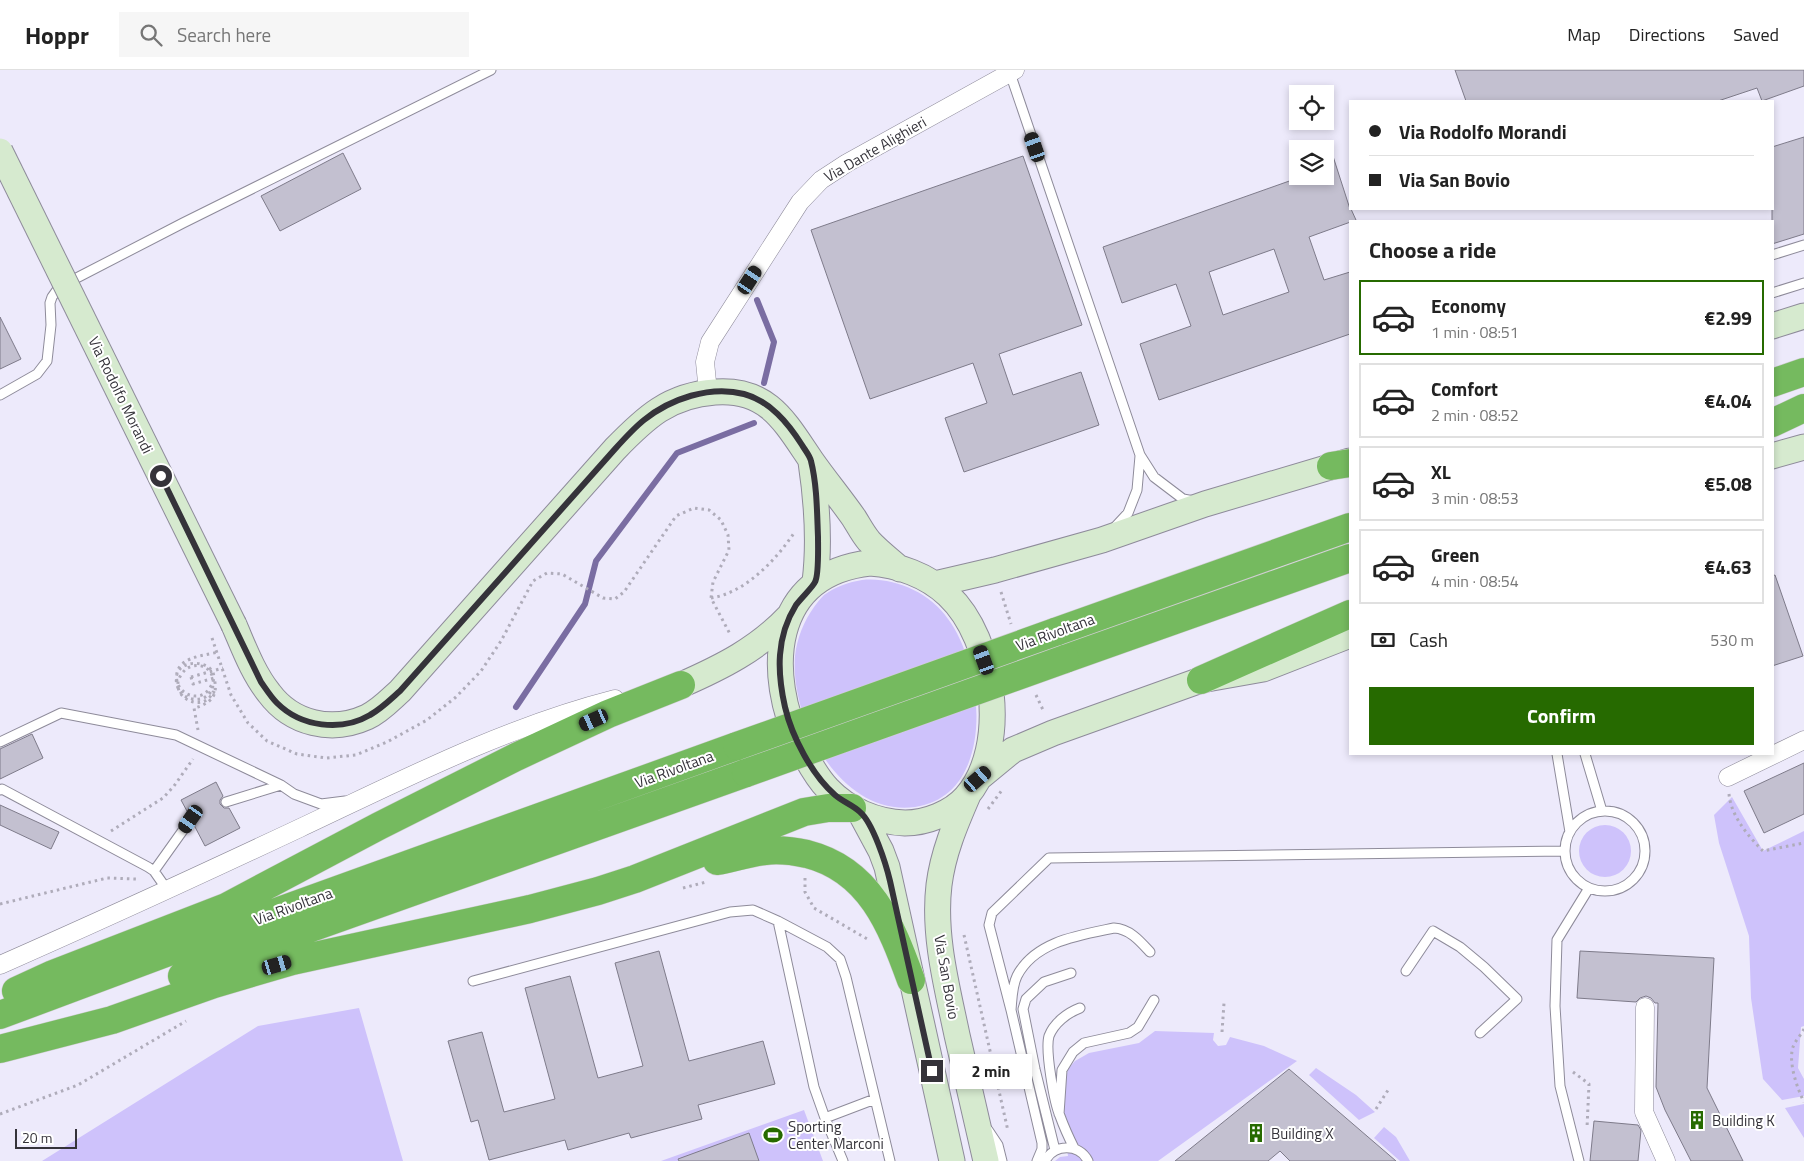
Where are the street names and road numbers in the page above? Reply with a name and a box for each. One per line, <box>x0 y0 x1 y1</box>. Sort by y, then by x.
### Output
street label: Via Dante Alighieri <box>819 110 931 188</box>
street label: Via Rodolfo Morandi <box>83 333 159 457</box>
street label: Via Rivoltana <box>1012 607 1098 657</box>
street label: Via Rivoltana <box>631 744 717 794</box>
street label: Via Rivoltana <box>250 881 336 931</box>
street label: Via San Bovio <box>928 933 966 1021</box>

